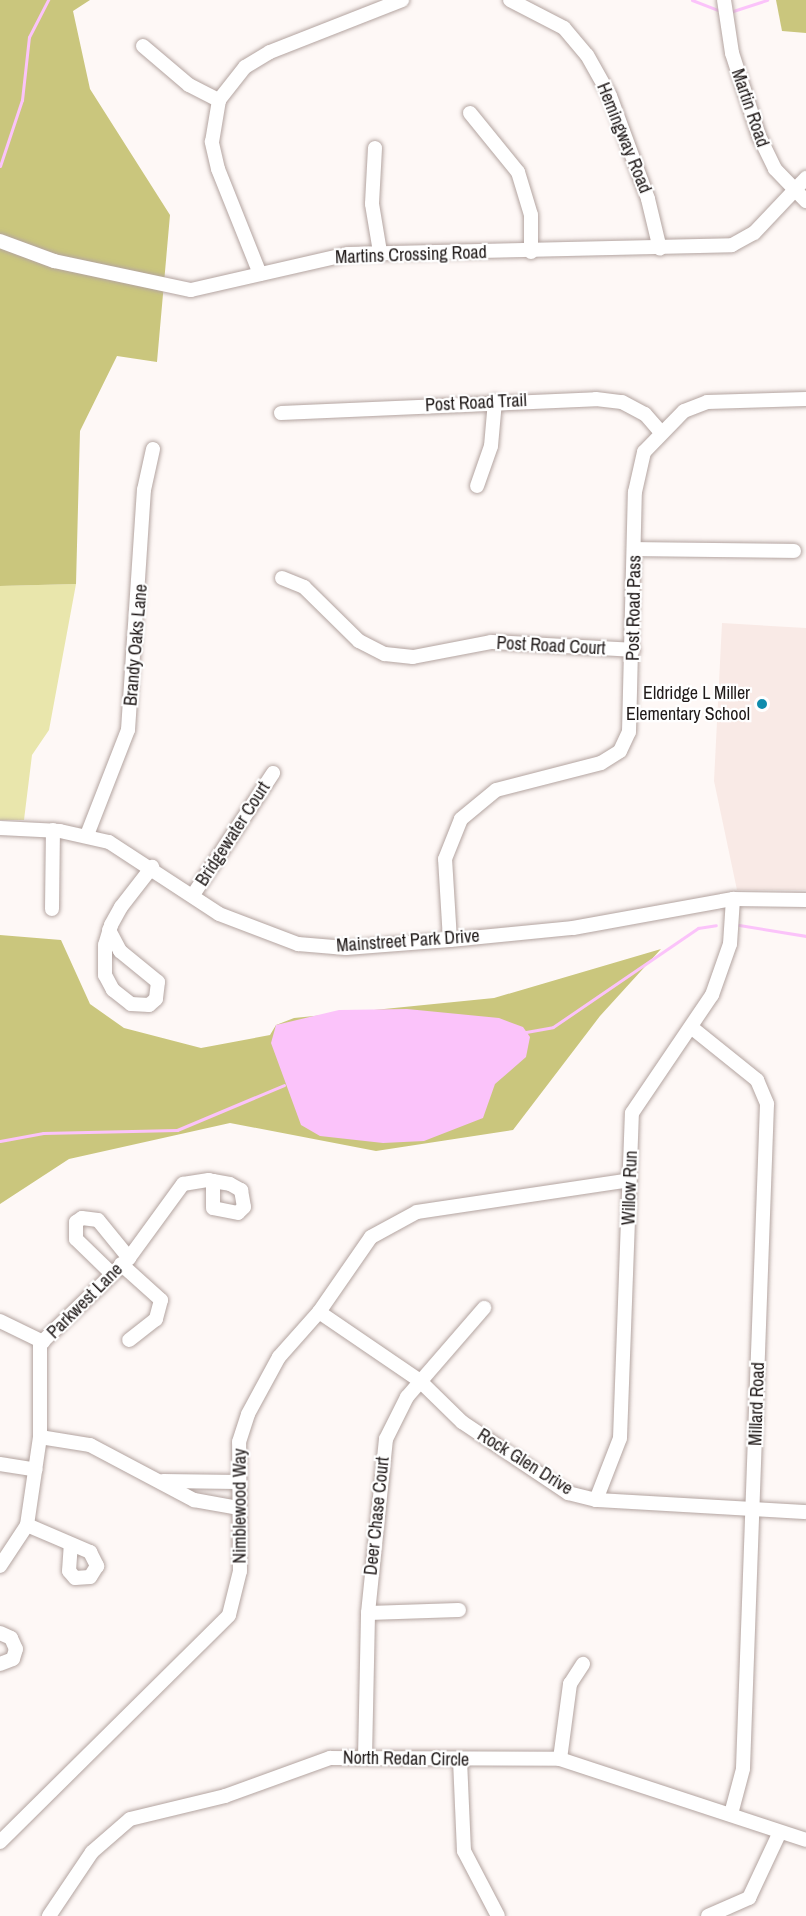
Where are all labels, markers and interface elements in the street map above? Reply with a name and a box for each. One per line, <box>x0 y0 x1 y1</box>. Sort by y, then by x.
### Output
street label: Martin Road <box>727 66 773 150</box>
street label: Hemingway Road <box>592 80 656 196</box>
street label: Martins Crossing Road <box>335 242 487 268</box>
street label: Post Road Trail <box>425 390 527 416</box>
street label: Post Road Pass <box>622 555 646 661</box>
street label: Brandy Oaks Lane <box>120 583 152 707</box>
street label: Post Road Court <box>496 632 606 660</box>
place label: Eldridge L Miller Elementary School <box>626 683 750 726</box>
marker: Eldridge L Miller Elementary School <box>755 697 769 711</box>
street label: Bridgewater Court <box>191 778 275 890</box>
street label: Mainstreet Park Drive <box>336 925 480 957</box>
street label: Willow Run <box>618 1150 642 1226</box>
street label: Parkwest Lane <box>43 1259 127 1343</box>
street label: Millard Road <box>745 1362 769 1446</box>
street label: Rock Glen Drive <box>473 1424 577 1500</box>
street label: Nimblewood Way <box>229 1448 251 1564</box>
street label: Deer Chase Court <box>360 1456 394 1576</box>
street label: North Redan Circle <box>343 1747 469 1771</box>

